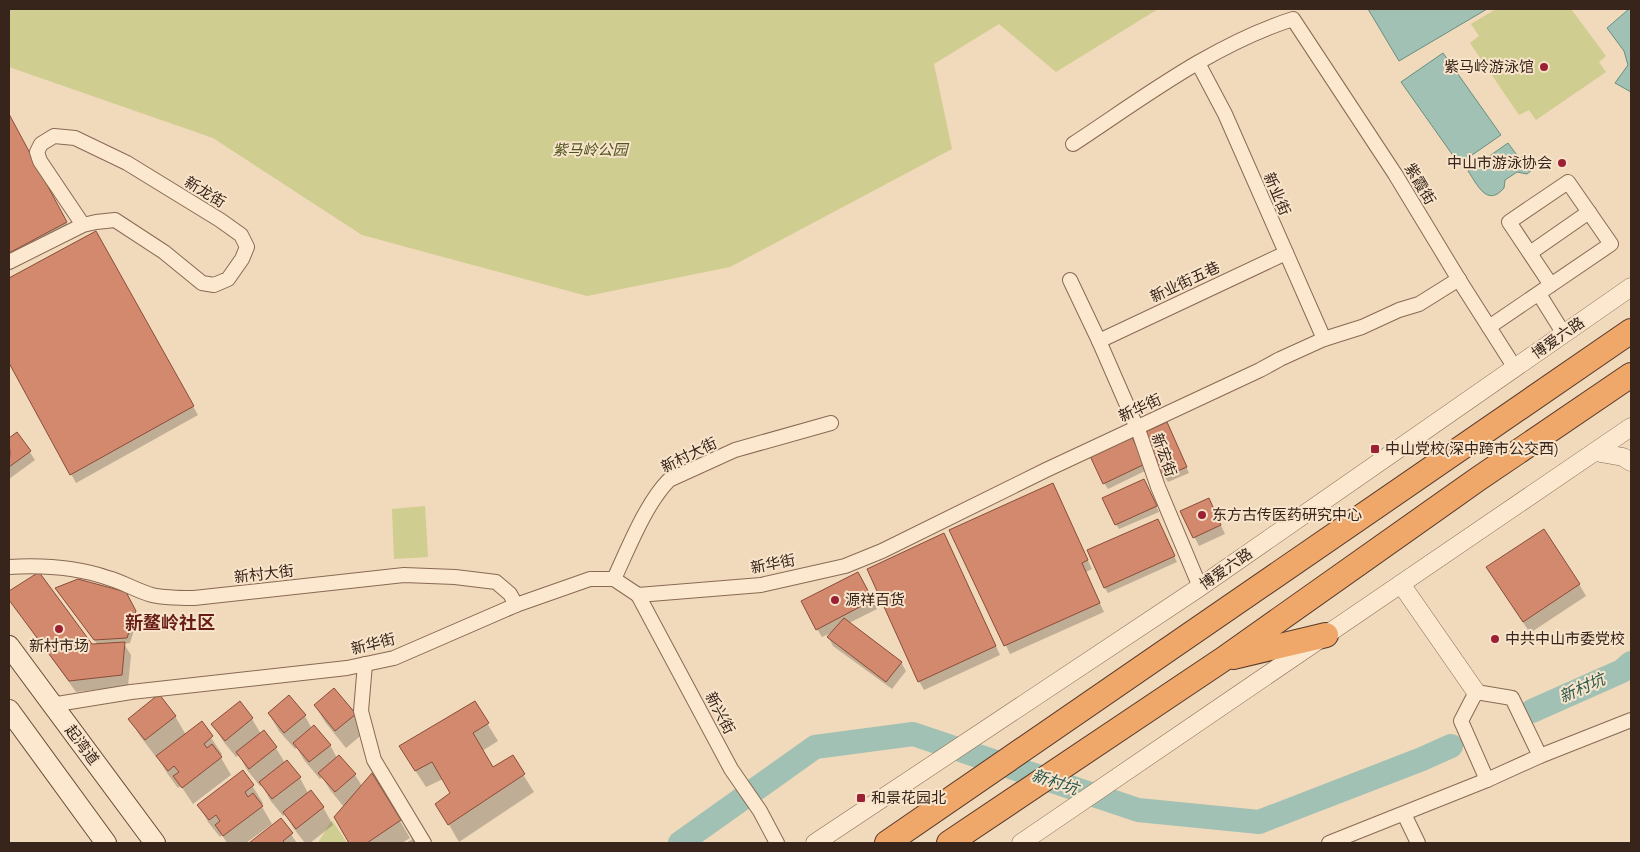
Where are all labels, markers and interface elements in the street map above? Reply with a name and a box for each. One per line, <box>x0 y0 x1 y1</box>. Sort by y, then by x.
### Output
place label: 紫马岭游泳馆 <box>1444 58 1534 76</box>
marker: 紫马岭游泳馆 <box>1538 61 1550 73</box>
park label: 紫马岭公园 <box>552 141 629 159</box>
place label: 中山市游泳协会 <box>1447 154 1552 172</box>
marker: 中山市游泳协会 <box>1556 157 1568 169</box>
street label: 紫霞街 <box>1401 160 1439 208</box>
street label: 新业街 <box>1260 170 1294 218</box>
street label: 新龙街 <box>181 173 229 211</box>
street label: 新业街五巷 <box>1147 258 1223 306</box>
street label: 博爱六路 <box>1528 313 1588 363</box>
street label: 新华街 <box>1116 390 1164 426</box>
street label: 新宏街 <box>1148 431 1180 479</box>
street label: 新村大街 <box>658 434 720 476</box>
place label: 中山党校(深中跨市公交西) <box>1385 440 1558 458</box>
marker: 中山党校(深中跨市公交西) <box>1369 443 1381 455</box>
place label: 东方古传医药研究中心 <box>1212 506 1362 524</box>
marker: 东方古传医药研究中心 <box>1196 509 1208 521</box>
street label: 博爱六路 <box>1196 544 1256 594</box>
street label: 新华街 <box>749 551 797 577</box>
street label: 新村大街 <box>233 561 295 587</box>
place label: 源祥百货 <box>845 591 905 609</box>
marker: 源祥百货 <box>829 594 841 606</box>
district label: 新鳌岭社区 <box>125 612 215 634</box>
marker: 新村市场 <box>53 623 65 635</box>
street label: 新华街 <box>349 630 397 658</box>
place label: 中共中山市委党校 <box>1505 630 1625 648</box>
marker: 中共中山市委党校 <box>1489 633 1501 645</box>
place label: 新村市场 <box>29 637 89 655</box>
water label: 新村坑 <box>1556 669 1610 706</box>
street label: 新兴街 <box>701 689 739 737</box>
street label: 起湾道 <box>61 721 103 768</box>
water label: 新村坑 <box>1029 765 1083 799</box>
place label: 和景花园北 <box>871 789 946 807</box>
marker: 和景花园北 <box>855 792 867 804</box>

